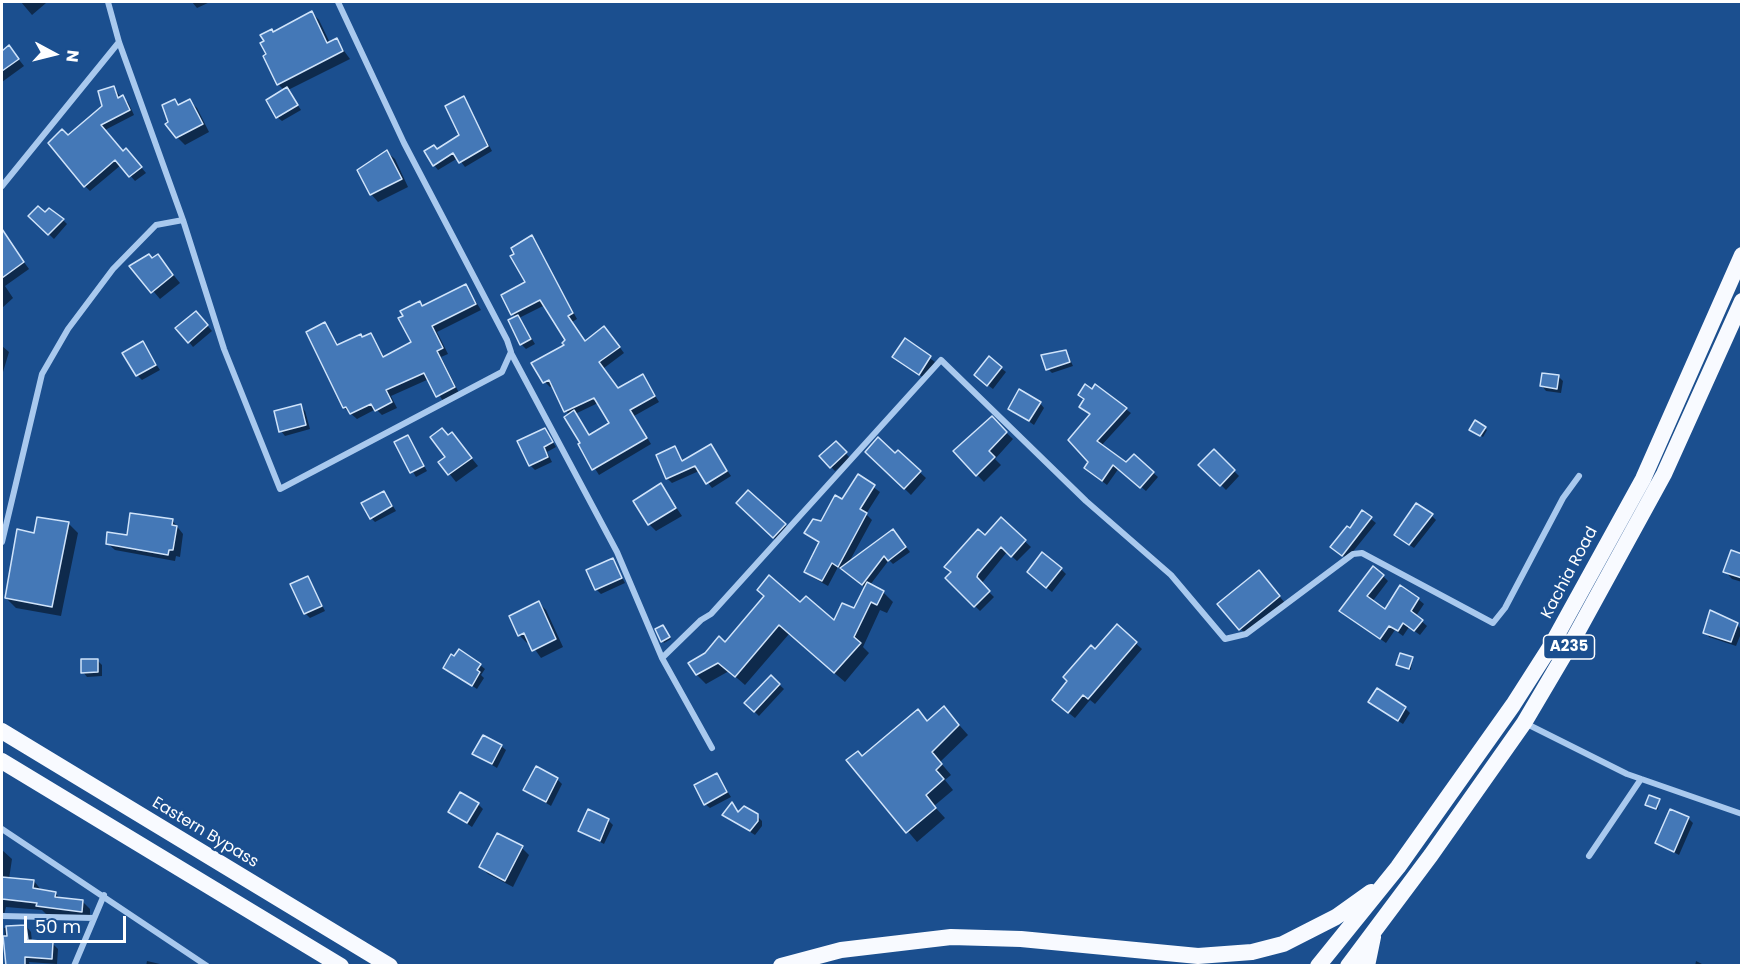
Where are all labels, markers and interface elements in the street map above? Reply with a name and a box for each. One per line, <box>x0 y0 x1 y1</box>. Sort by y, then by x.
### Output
north arrow <box>24 24 84 84</box>
text: N <box>60 49 85 64</box>
street label: Kachia Road <box>1538 524 1602 622</box>
road number: A235 <box>1544 635 1594 659</box>
street label: Eastern Bypass <box>148 794 262 872</box>
scale bar <box>27 904 129 942</box>
text: 50 m <box>35 914 81 939</box>

